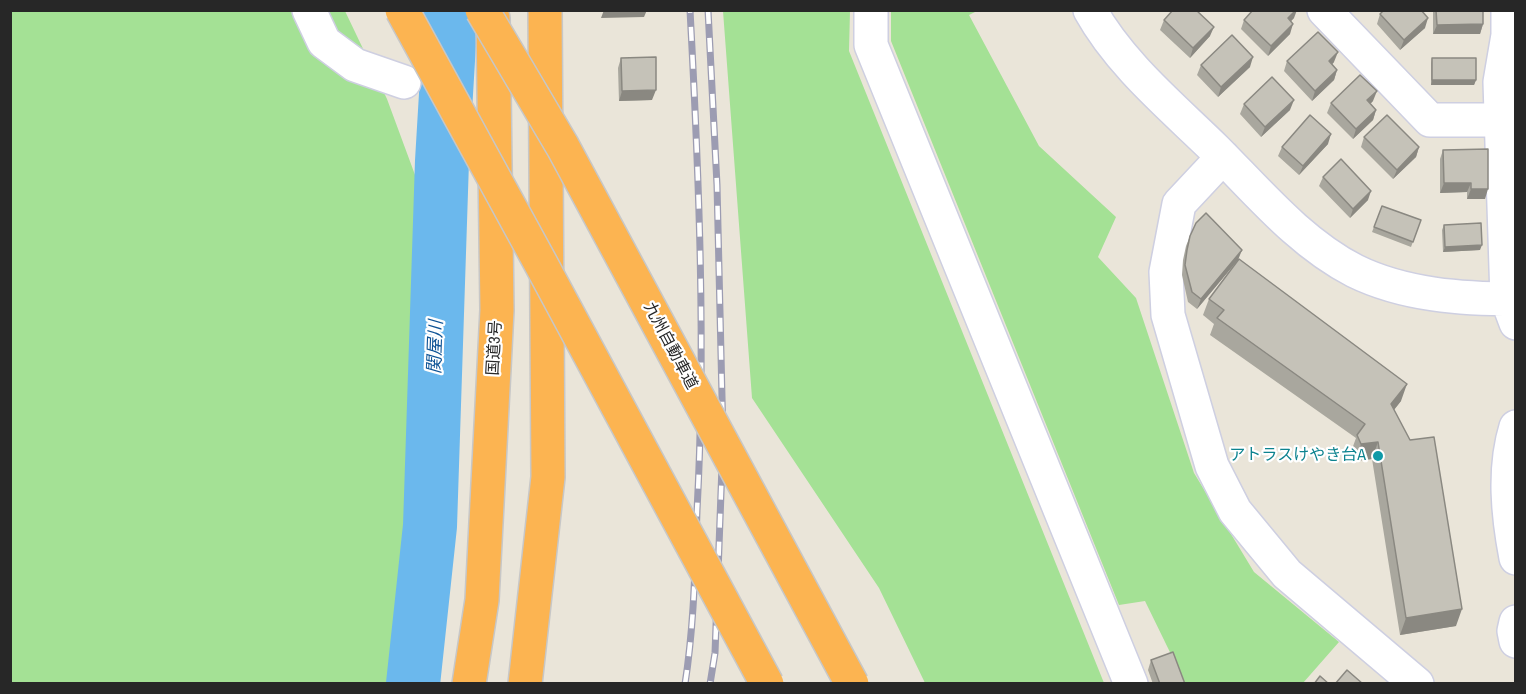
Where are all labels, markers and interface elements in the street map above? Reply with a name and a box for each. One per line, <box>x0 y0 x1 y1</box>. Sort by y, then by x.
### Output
street label: 九州自動車道 <box>639 299 701 393</box>
water label: 関屋川 <box>424 320 448 374</box>
street label: 国道3号 <box>484 320 506 376</box>
place label: アトラスけやき台A <box>1229 446 1366 466</box>
marker: アトラスけやき台A <box>1371 449 1385 463</box>

